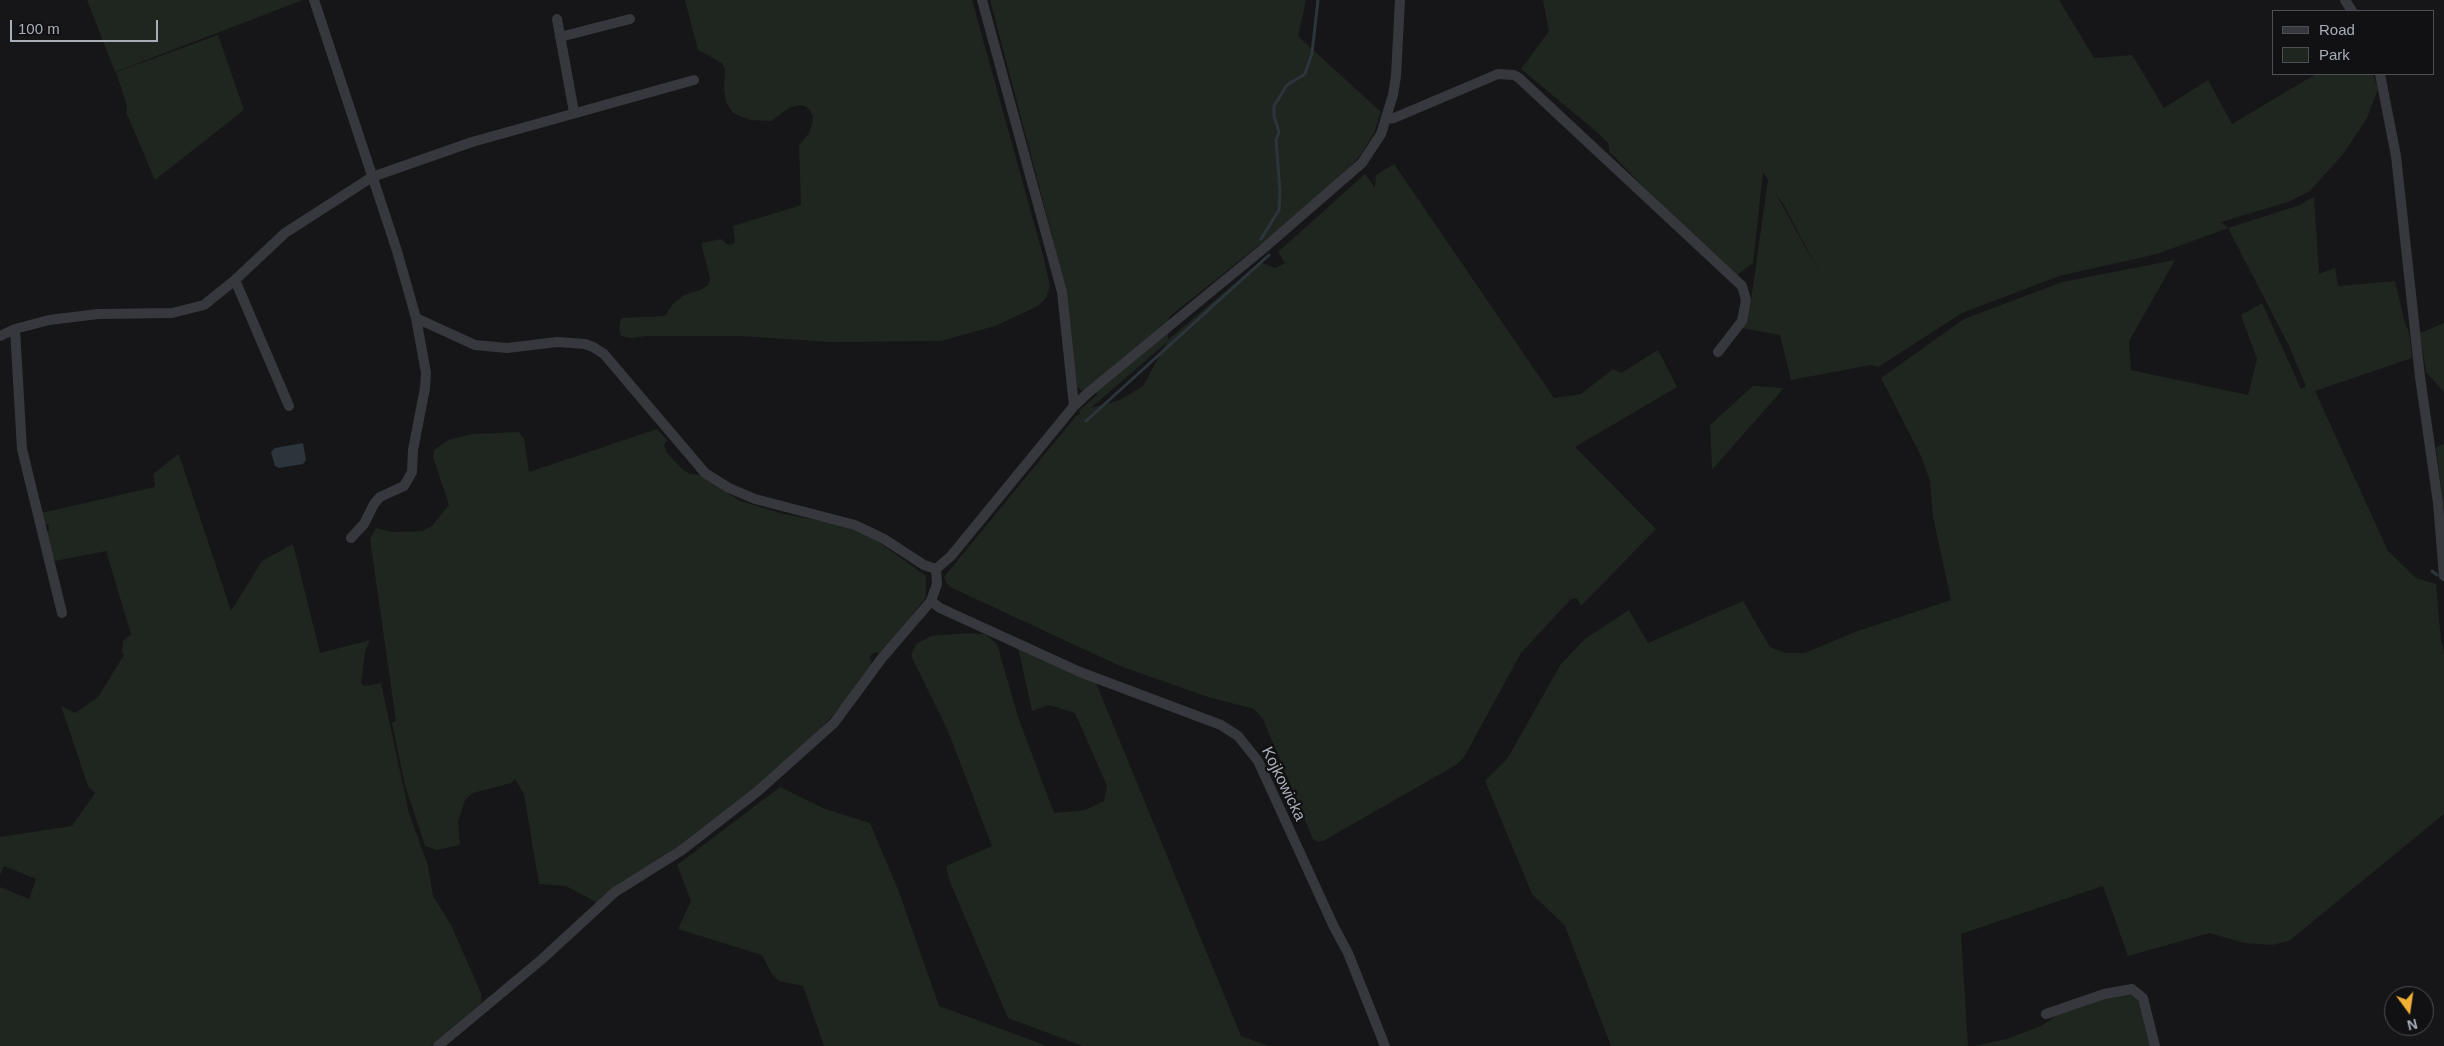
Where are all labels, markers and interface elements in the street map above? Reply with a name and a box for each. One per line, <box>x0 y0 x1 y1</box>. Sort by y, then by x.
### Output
scale bar <box>12 10 160 42</box>
legend <box>2272 10 2434 75</box>
text: 100 m <box>18 20 60 37</box>
text: Road <box>2319 21 2355 38</box>
text: Park <box>2319 46 2350 63</box>
street label: Kojkowicka <box>1257 744 1309 824</box>
north arrow <box>2384 986 2434 1036</box>
text: N <box>2406 1016 2419 1034</box>

